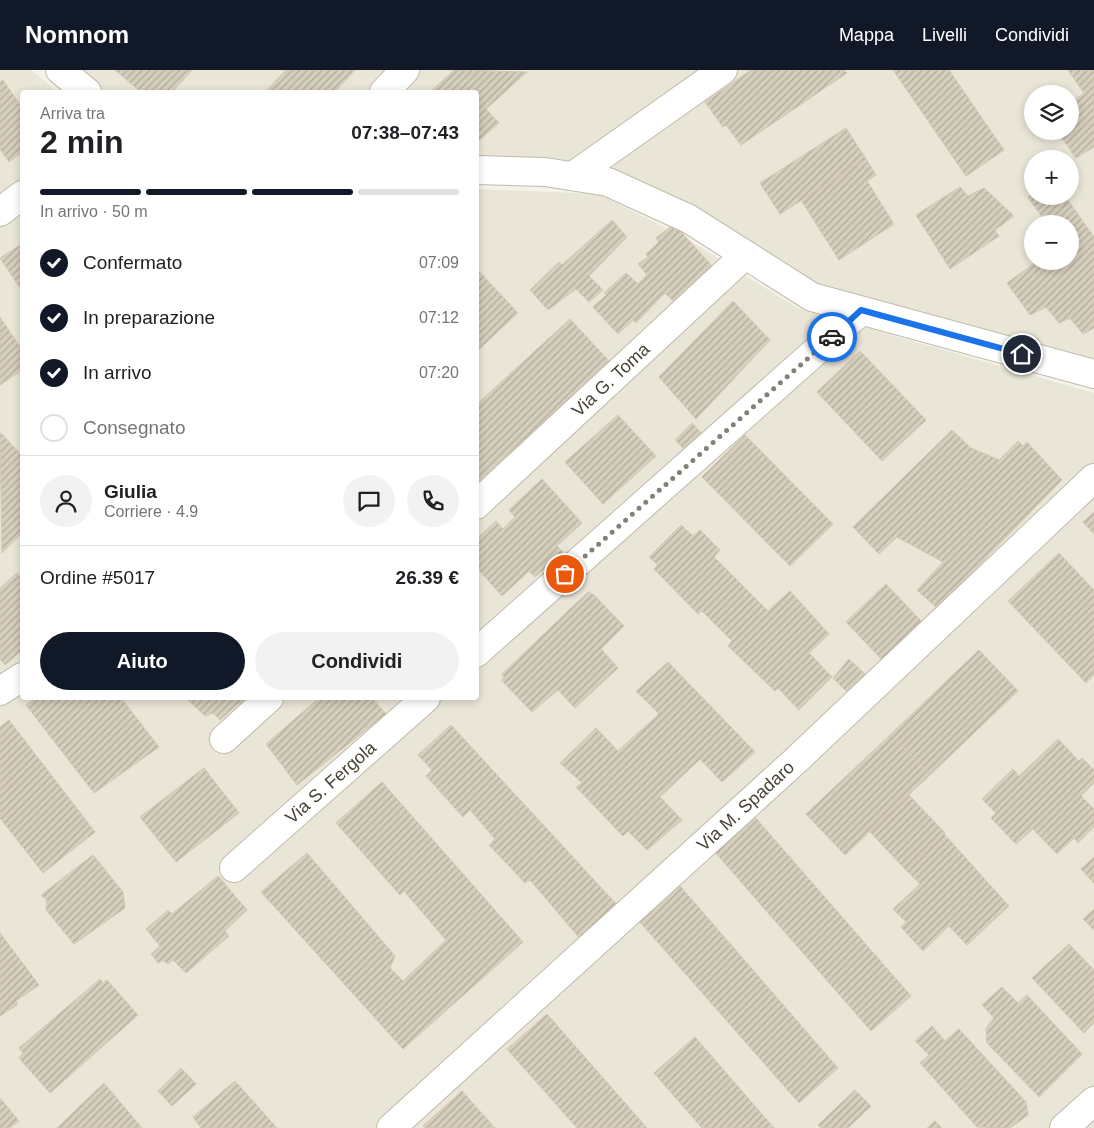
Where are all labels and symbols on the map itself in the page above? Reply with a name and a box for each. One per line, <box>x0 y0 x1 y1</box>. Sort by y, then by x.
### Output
courier <box>807 312 857 362</box>
pin <box>1001 333 1043 375</box>
street label: Via G. Toma <box>568 338 654 421</box>
pin <box>544 553 586 595</box>
street label: Via S. Fergola <box>281 737 381 828</box>
street label: Via M. Spadaro <box>693 757 798 855</box>

